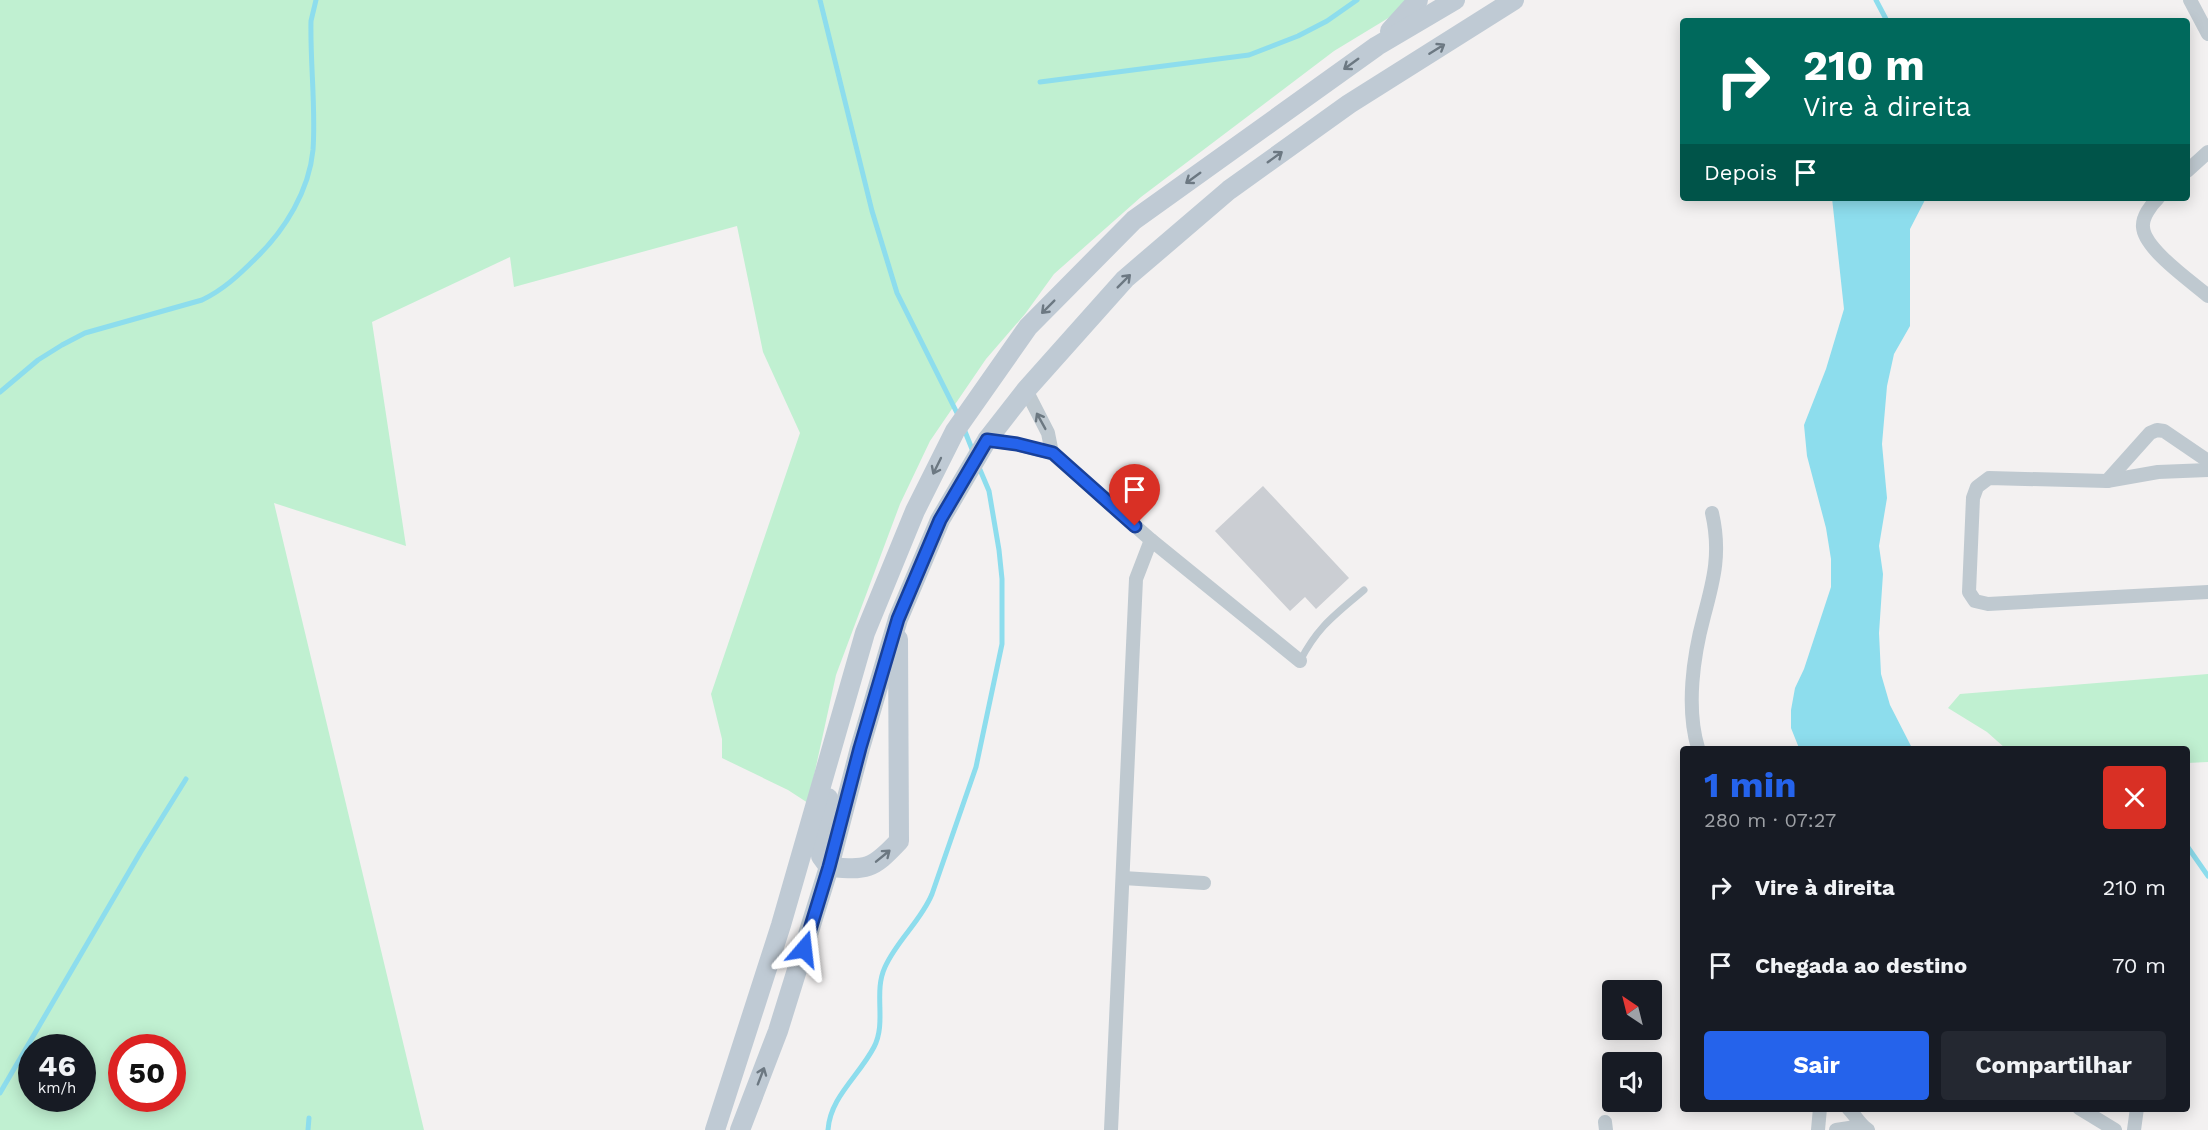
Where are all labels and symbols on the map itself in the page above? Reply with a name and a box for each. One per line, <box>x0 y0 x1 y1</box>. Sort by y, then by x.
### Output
one-way arrow <box>1428 42 1445 55</box>
one-way arrow <box>1344 58 1360 70</box>
one-way arrow <box>1266 151 1282 163</box>
one-way arrow <box>1186 172 1202 184</box>
one-way arrow <box>1117 273 1131 288</box>
one-way arrow <box>1040 299 1055 314</box>
one-way arrow <box>1035 413 1047 430</box>
one-way arrow <box>931 457 942 475</box>
pin <box>1109 464 1160 526</box>
one-way arrow <box>875 849 891 862</box>
position arrow <box>772 917 836 981</box>
north arrow <box>1602 980 1662 1040</box>
speed limit sign: 50 <box>108 1034 186 1112</box>
one-way arrow <box>756 1067 767 1085</box>

